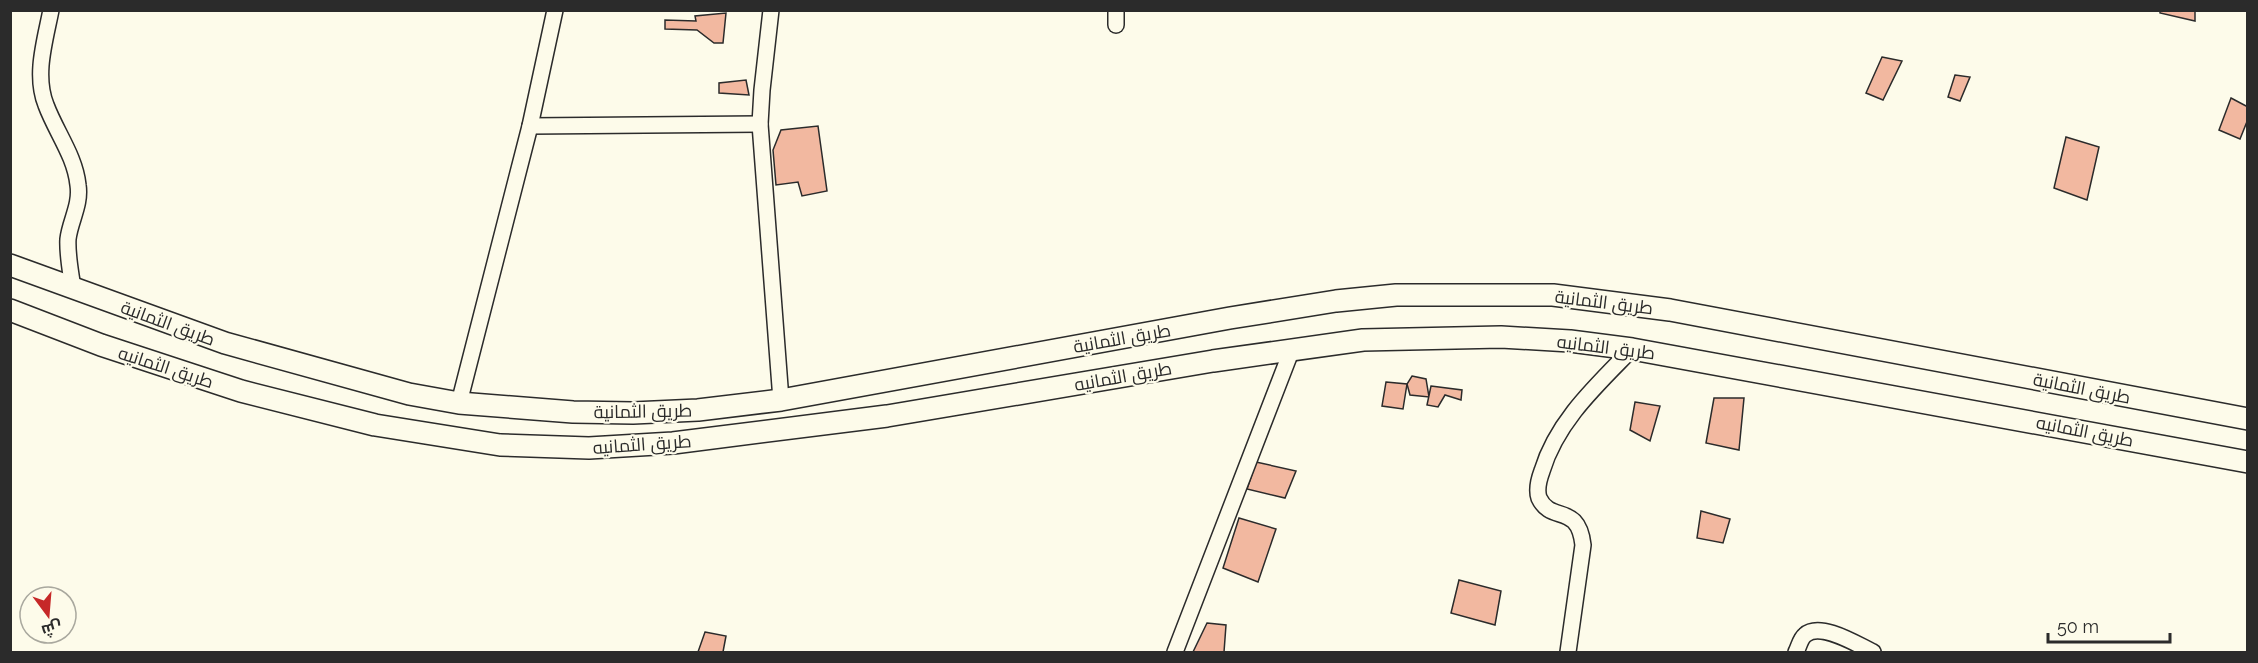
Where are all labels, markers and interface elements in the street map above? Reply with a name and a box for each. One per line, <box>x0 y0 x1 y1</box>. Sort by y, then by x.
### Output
street label: طريق الثمانية <box>1553 286 1654 320</box>
street label: طريق الثمانية <box>117 296 218 352</box>
street label: طريق الثمانية <box>1072 319 1173 359</box>
street label: طريق الثمانيه <box>1555 331 1656 365</box>
street label: طريق الثمانيه <box>115 342 216 394</box>
street label: طريق الثمانيه <box>1073 357 1174 397</box>
street label: طريق الثمانية <box>2031 368 2132 410</box>
street label: طريق الثمانية <box>593 400 693 424</box>
street label: طريق الثمانيه <box>2034 411 2135 453</box>
street label: طريق الثمانيه <box>592 430 692 460</box>
north arrow <box>18 585 78 645</box>
scale bar <box>2048 606 2170 644</box>
text: 50 m <box>2057 616 2099 637</box>
text: ش <box>40 617 64 641</box>

